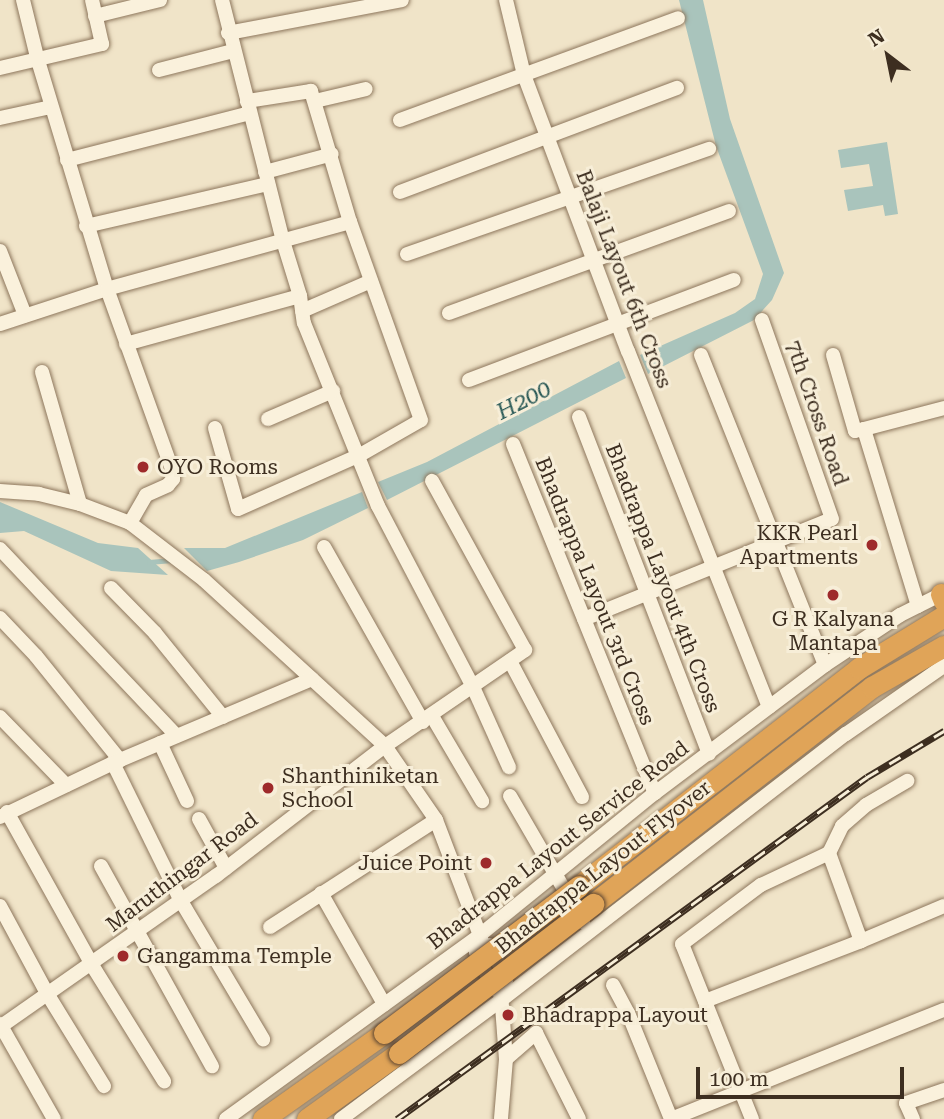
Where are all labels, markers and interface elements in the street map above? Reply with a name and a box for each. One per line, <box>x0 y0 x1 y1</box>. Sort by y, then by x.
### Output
north arrow <box>853 21 923 91</box>
text: N <box>864 24 889 51</box>
street label: Balaji Layout 6th Cross <box>571 166 677 392</box>
street label: 7th Cross Road <box>780 337 854 489</box>
water label: H200 <box>492 376 556 426</box>
street label: Bhadrappa Layout 4th Cross <box>600 440 726 716</box>
street label: Bhadrappa Layout 3rd Cross <box>530 453 660 729</box>
place label: OYO Rooms <box>157 454 278 480</box>
marker: OYO Rooms <box>135 459 151 475</box>
place label: KKR Pearl Apartments <box>740 520 858 570</box>
marker: KKR Pearl Apartments <box>864 537 880 553</box>
marker: G R Kalyana Mantapa <box>825 587 841 603</box>
place label: G R Kalyana Mantapa <box>772 606 894 656</box>
street label: Bhadrappa Layout Service Road <box>422 735 694 955</box>
place label: Shanthiniketan School <box>282 763 439 813</box>
street label: Bhadrappa Layout Flyover <box>490 775 716 959</box>
marker: Shanthiniketan School <box>260 780 276 796</box>
street label: Maruthingar Road <box>101 807 263 937</box>
place label: Juice Point <box>358 850 472 876</box>
marker: Juice Point <box>478 855 494 871</box>
place label: Gangamma Temple <box>137 943 332 969</box>
marker: Gangamma Temple <box>115 948 131 964</box>
place label: Bhadrappa Layout <box>522 1002 708 1028</box>
marker: Bhadrappa Layout <box>500 1007 516 1023</box>
scale bar <box>699 1052 907 1096</box>
text: 100 m <box>709 1067 769 1091</box>

